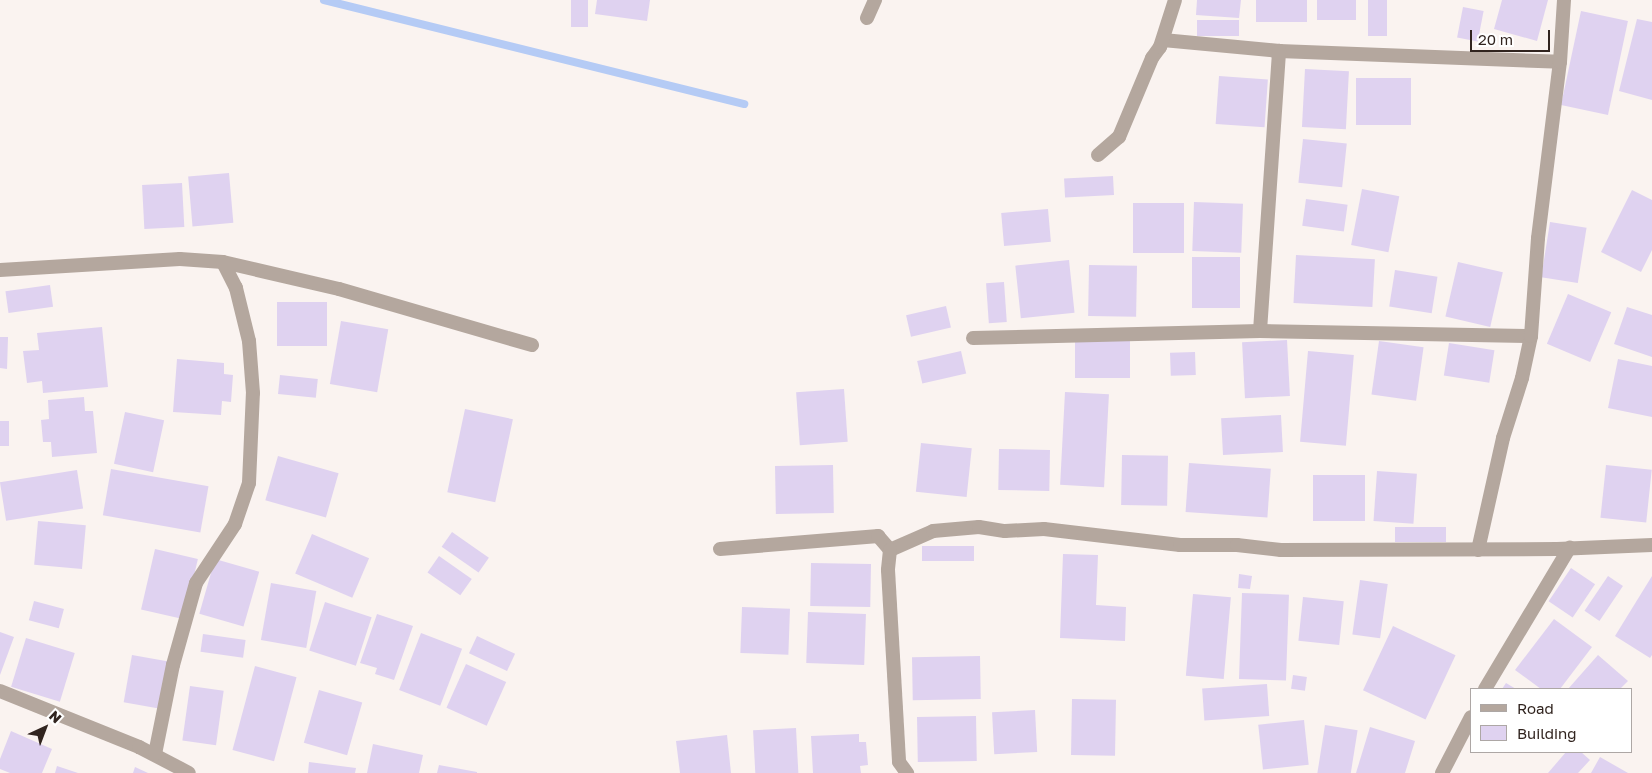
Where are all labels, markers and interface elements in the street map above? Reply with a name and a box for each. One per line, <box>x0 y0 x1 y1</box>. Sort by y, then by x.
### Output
scale bar <box>1472 20 1552 52</box>
text: 20 m <box>1478 30 1513 48</box>
legend <box>1470 688 1632 753</box>
text: Road <box>1517 699 1554 717</box>
north arrow <box>20 703 70 753</box>
text: N <box>46 707 65 727</box>
text: Building <box>1517 724 1577 742</box>

